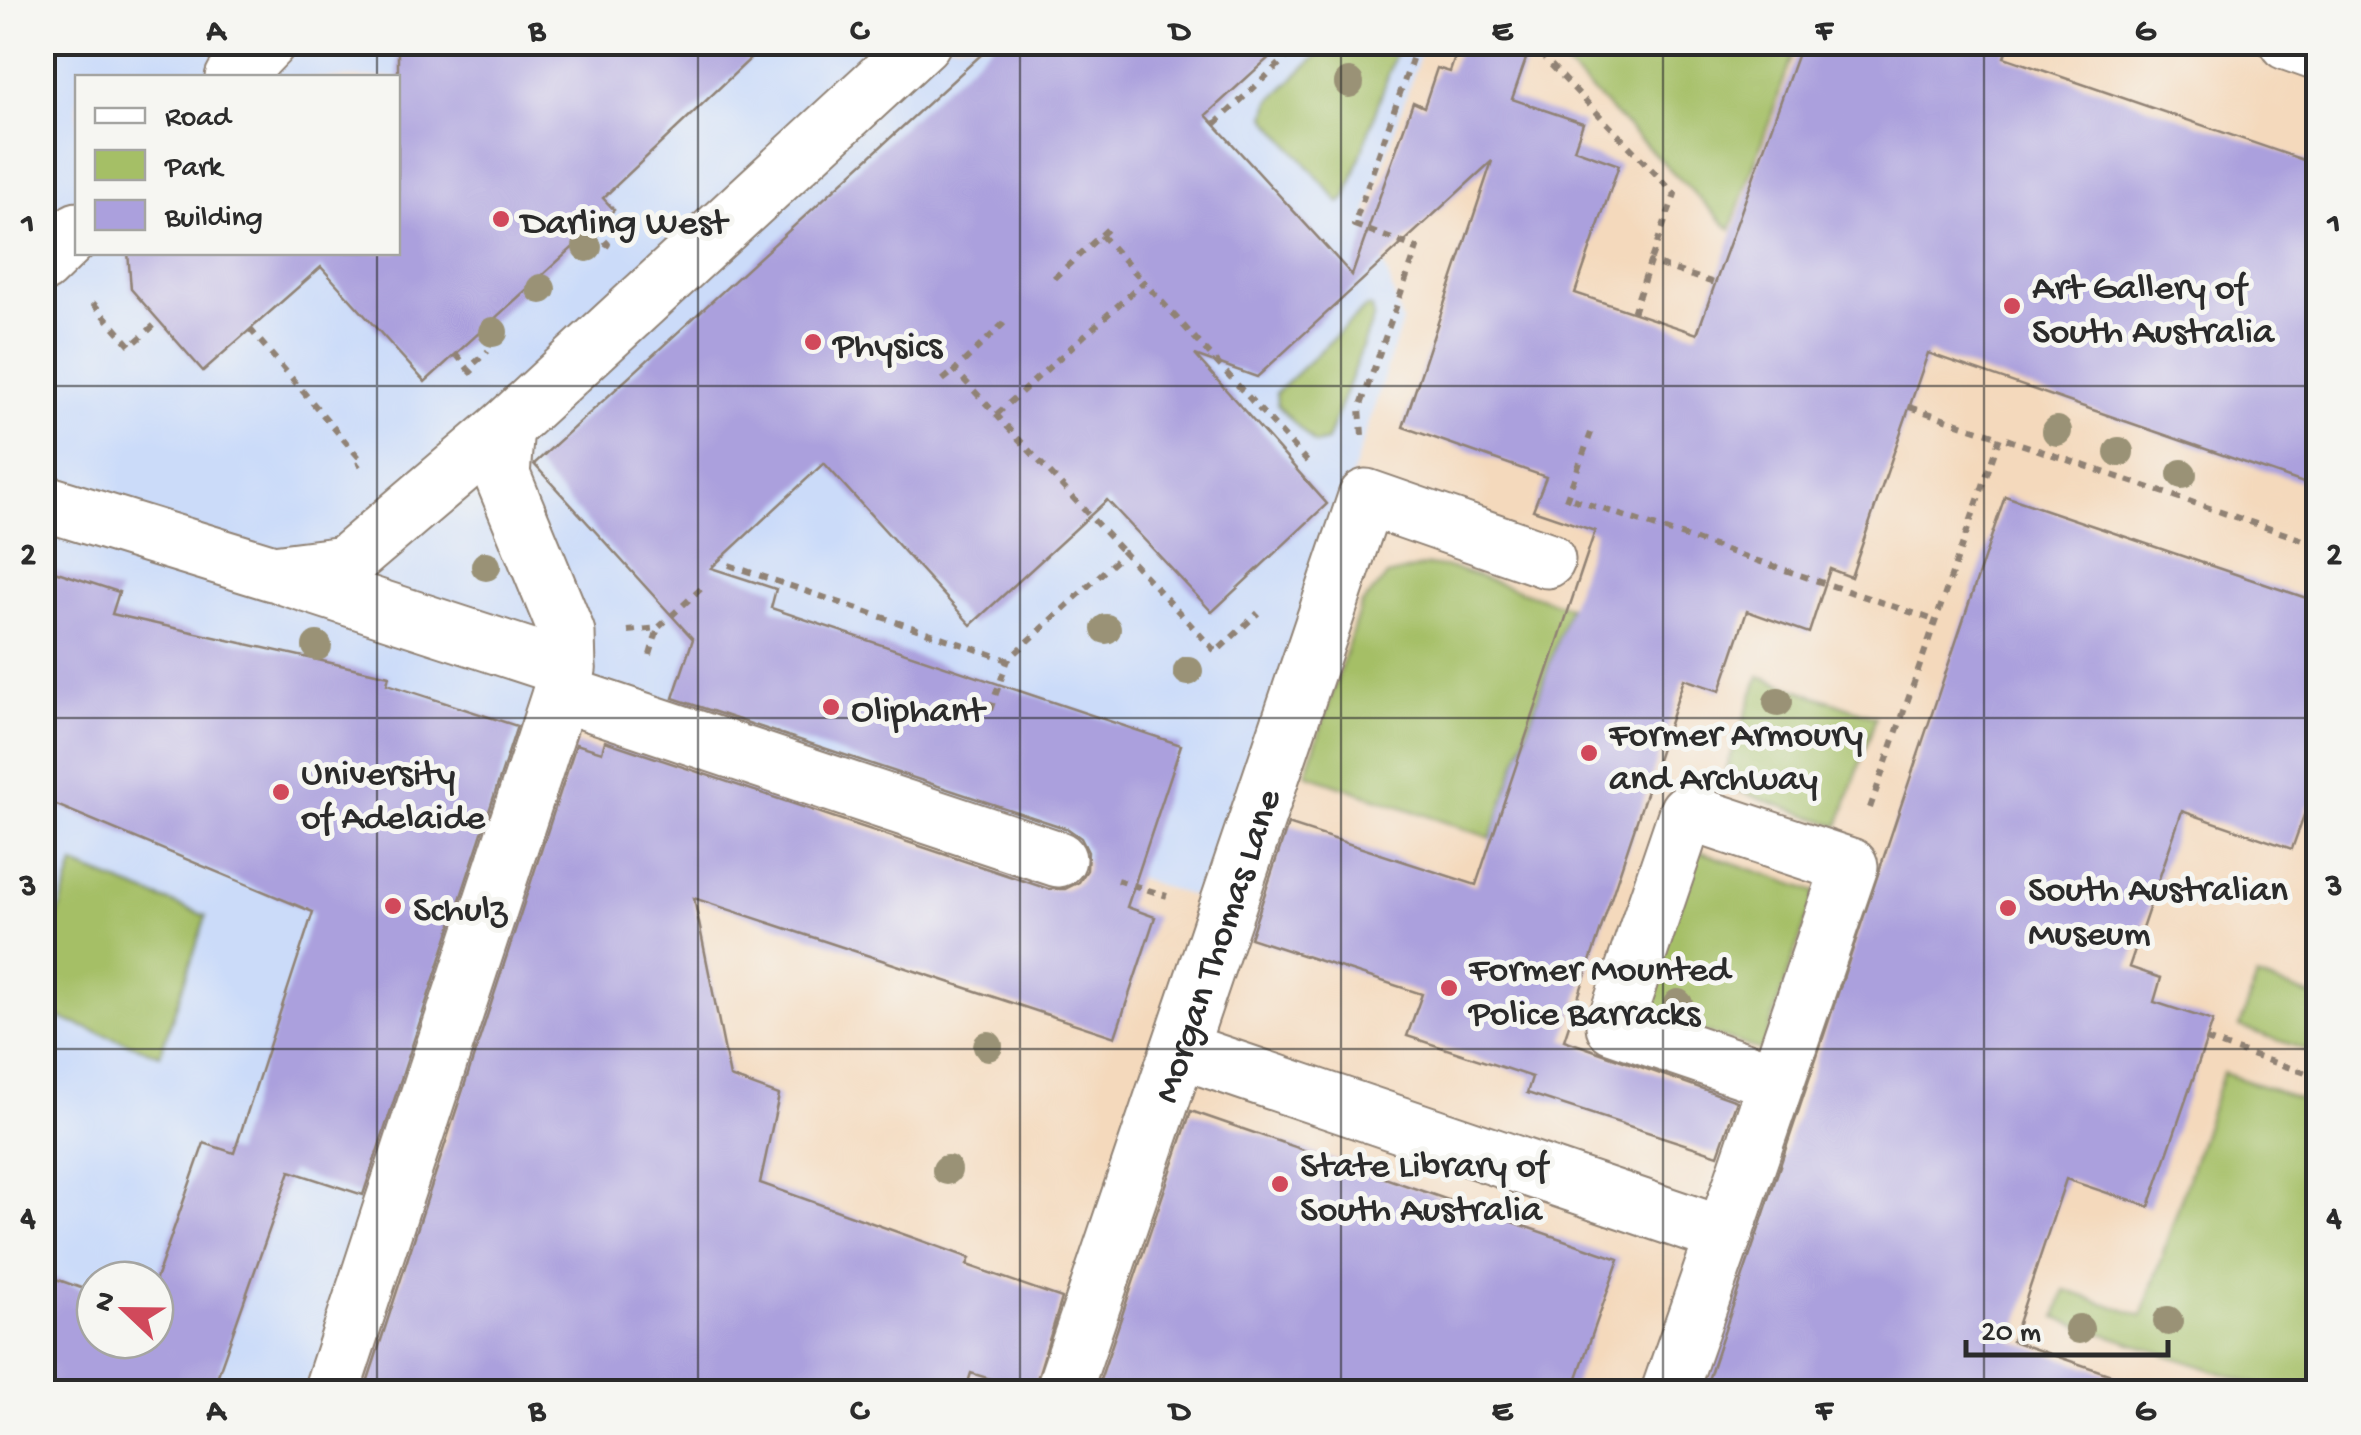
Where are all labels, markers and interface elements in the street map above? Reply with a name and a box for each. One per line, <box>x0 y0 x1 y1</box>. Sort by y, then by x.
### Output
text: A <box>206 14 228 52</box>
text: B <box>528 14 547 52</box>
text: C <box>850 14 870 52</box>
text: D <box>1167 14 1192 52</box>
text: E <box>1492 14 1514 52</box>
text: F <box>1815 14 1835 52</box>
text: G <box>2135 14 2157 52</box>
legend <box>75 75 400 255</box>
text: Road <box>165 102 233 137</box>
text: Park <box>164 152 225 187</box>
text: Building <box>164 202 263 237</box>
place label: Darling West <box>518 203 731 247</box>
text: 1 <box>21 207 34 245</box>
text: 1 <box>2327 207 2340 245</box>
marker: Darling West <box>490 208 512 230</box>
place label: Art Gallery of South Australia <box>2032 268 2276 356</box>
marker: Art Gallery of South Australia <box>2001 295 2023 317</box>
place label: Physics <box>832 326 943 370</box>
marker: Physics <box>802 331 824 353</box>
text: 2 <box>20 538 36 576</box>
text: 2 <box>2326 538 2342 576</box>
place label: Oliphant <box>851 691 988 735</box>
marker: Oliphant <box>820 696 842 718</box>
place label: Former Armoury and Archway <box>1608 715 1864 803</box>
marker: Former Armoury and Archway <box>1578 742 1600 764</box>
place label: University of Adelaide <box>301 754 486 842</box>
marker: University of Adelaide <box>270 781 292 803</box>
street label: Morgan Thomas Lane <box>1147 784 1294 1109</box>
text: 3 <box>19 869 36 907</box>
text: 3 <box>2325 869 2342 907</box>
place label: South Australian Museum <box>2028 870 2288 958</box>
place label: Schulz <box>413 890 508 934</box>
marker: Schulz <box>382 895 404 917</box>
marker: South Australian Museum <box>1997 897 2019 919</box>
place label: Former Mounted Police Barracks <box>1468 950 1733 1038</box>
marker: Former Mounted Police Barracks <box>1438 977 1460 999</box>
place label: State Library of South Australia <box>1300 1146 1551 1234</box>
marker: State Library of South Australia <box>1269 1173 1291 1195</box>
text: 4 <box>19 1201 36 1239</box>
text: 4 <box>2325 1201 2342 1239</box>
north arrow <box>75 1260 175 1360</box>
text: N <box>87 1288 125 1317</box>
scale bar <box>1966 1295 2168 1357</box>
text: 20 m <box>1981 1317 2041 1352</box>
text: A <box>206 1394 228 1432</box>
text: B <box>528 1394 547 1432</box>
text: C <box>850 1394 870 1432</box>
text: D <box>1167 1394 1192 1432</box>
text: E <box>1492 1394 1514 1432</box>
text: F <box>1815 1394 1835 1432</box>
text: G <box>2135 1394 2157 1432</box>

